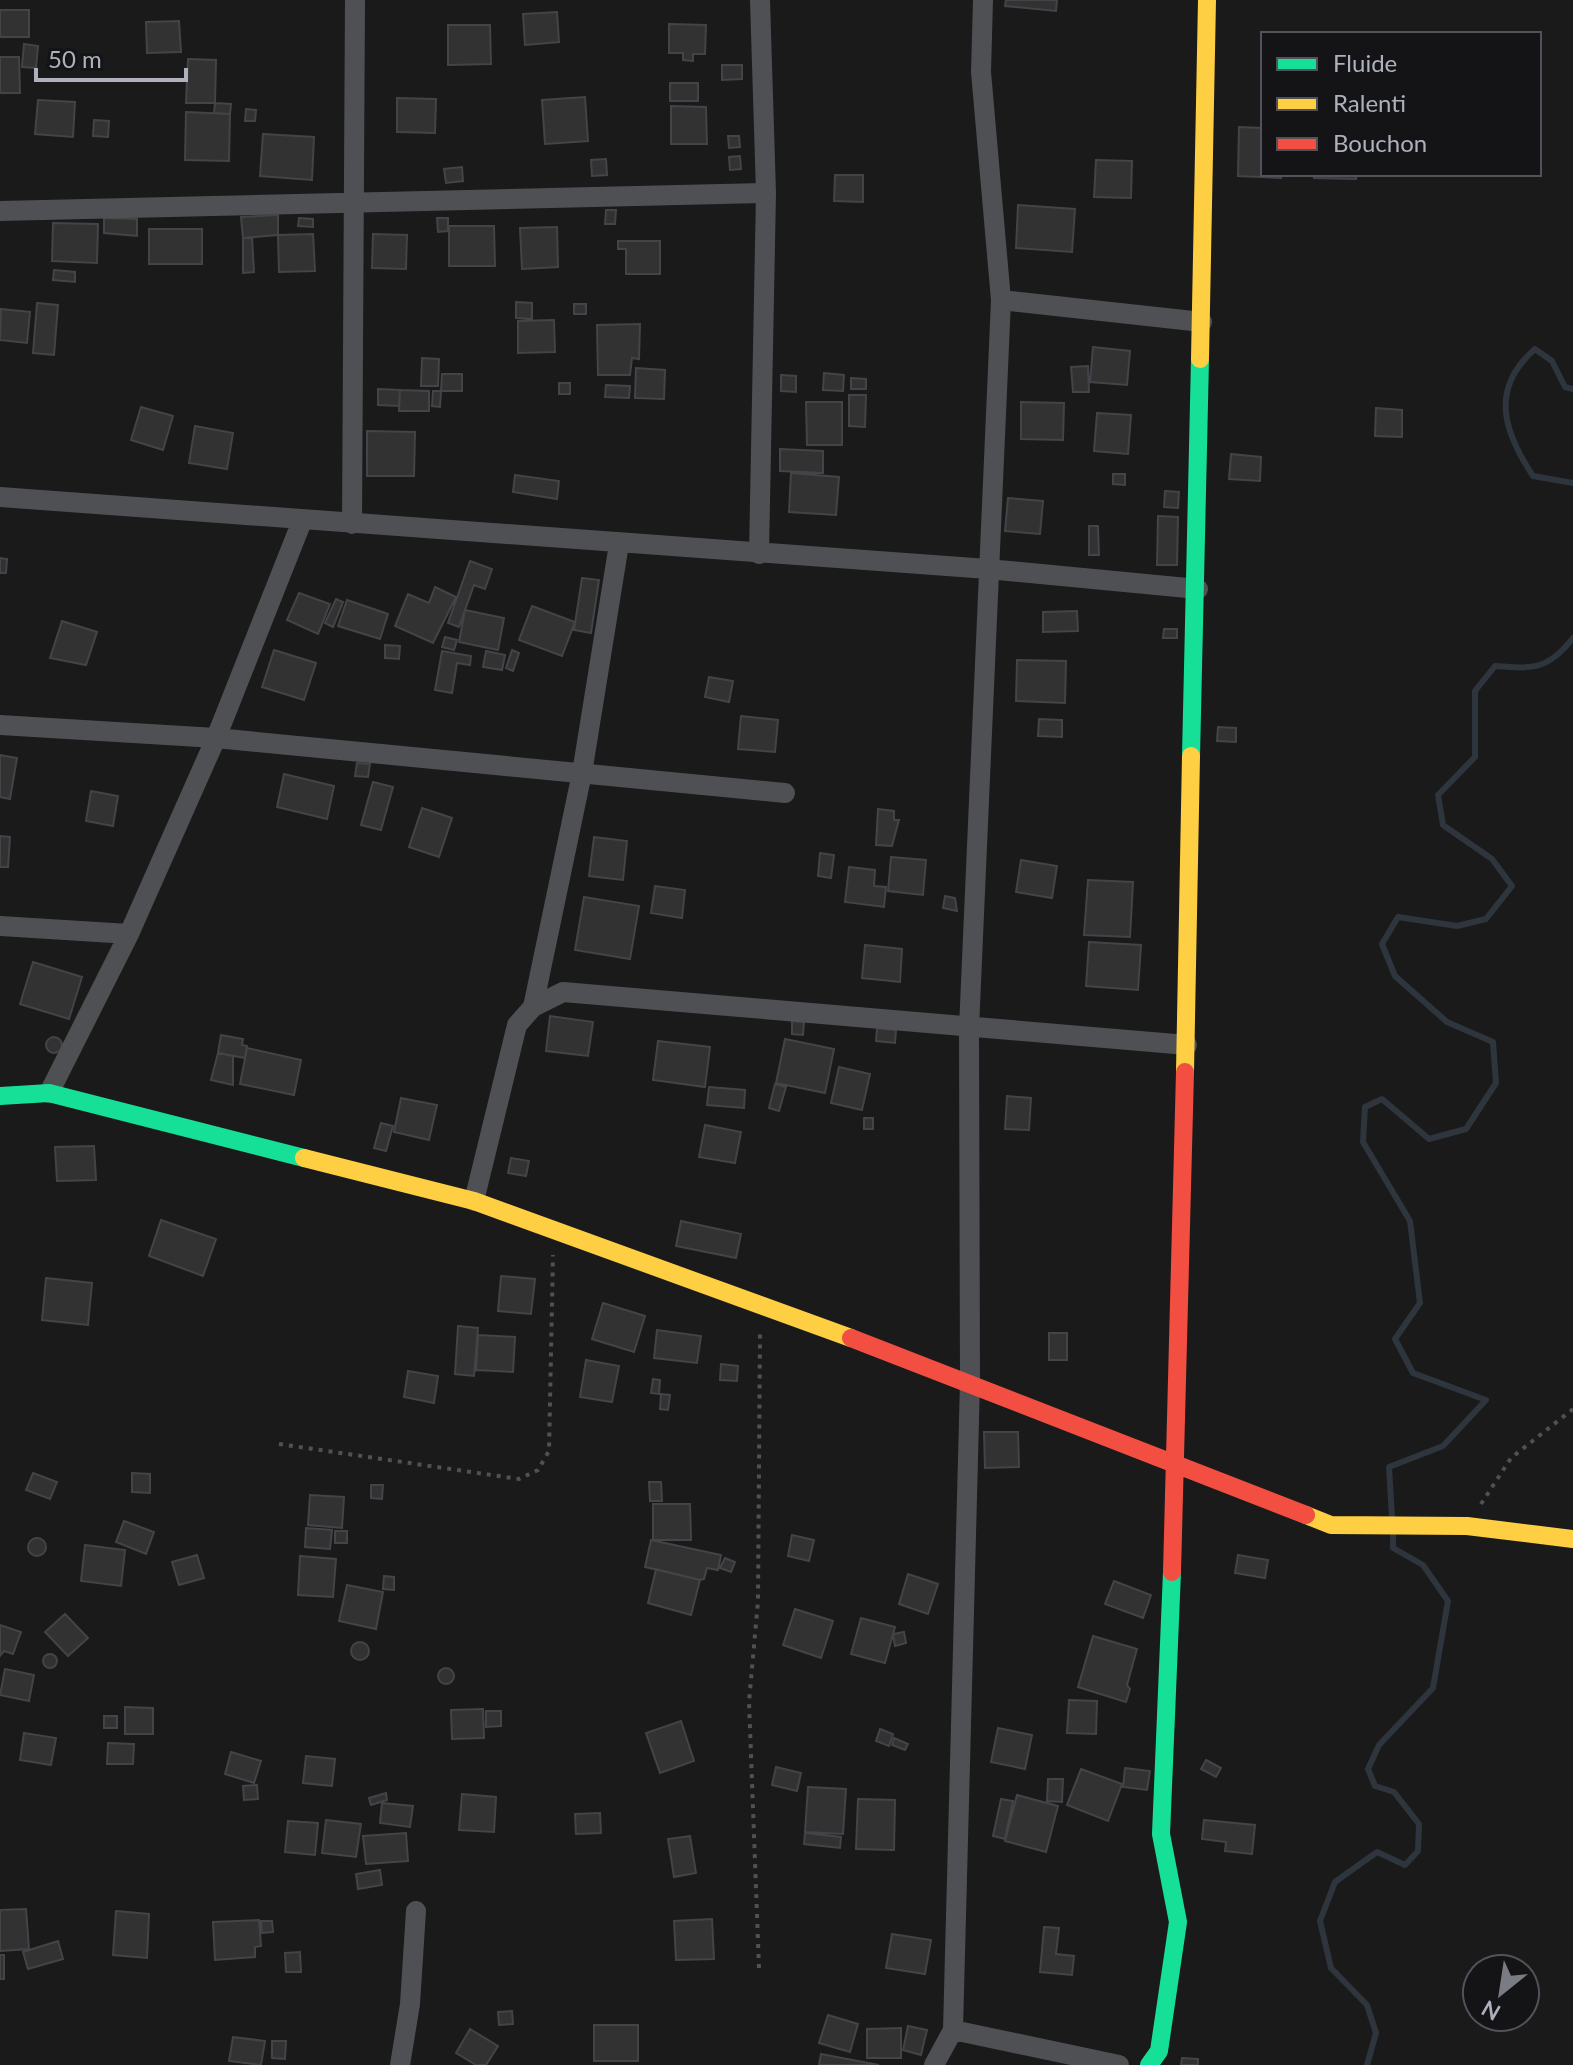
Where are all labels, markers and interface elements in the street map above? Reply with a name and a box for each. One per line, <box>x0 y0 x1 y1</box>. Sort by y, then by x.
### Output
scale bar <box>36 32 186 82</box>
legend <box>1261 32 1541 176</box>
text: 50 m <box>48 44 102 73</box>
text: Fluide <box>1333 48 1397 77</box>
text: Ralenti <box>1333 88 1406 117</box>
text: Bouchon <box>1333 128 1427 157</box>
north arrow <box>1461 1953 1541 2033</box>
text: N <box>1477 1995 1505 2027</box>

